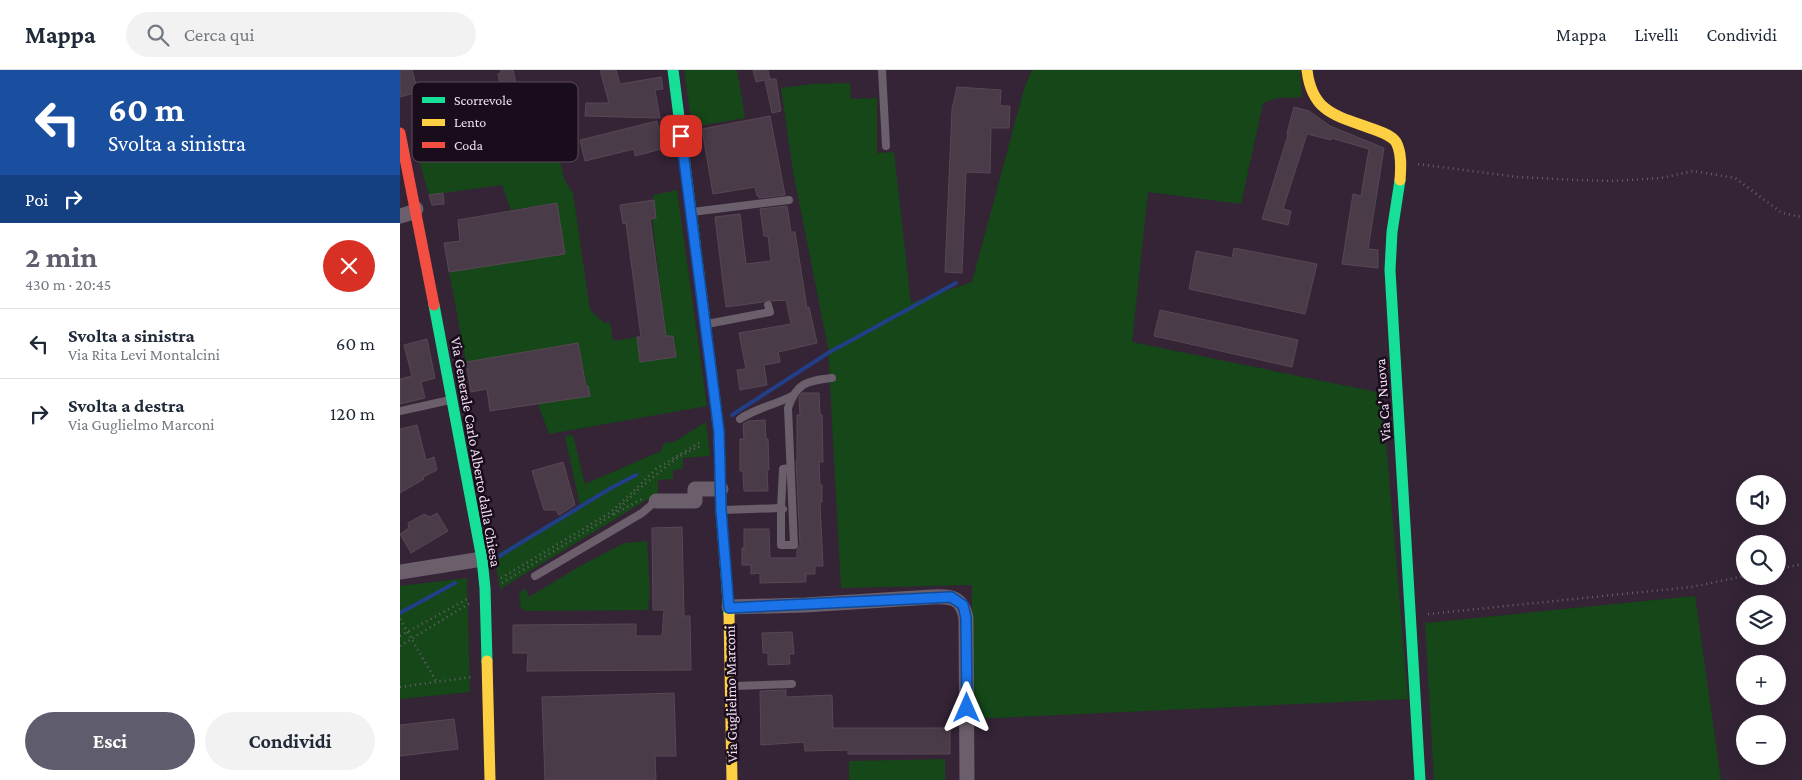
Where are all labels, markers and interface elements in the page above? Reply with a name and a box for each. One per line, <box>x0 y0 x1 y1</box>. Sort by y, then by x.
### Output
search box <box>126 12 476 57</box>
text: Mappa <box>25 21 96 48</box>
icon: search <box>144 21 172 49</box>
text: Cerca qui <box>184 24 255 45</box>
text: Mappa <box>1556 25 1607 45</box>
text: Livelli <box>1635 25 1678 45</box>
text: Condividi <box>1706 25 1777 45</box>
legend <box>412 82 578 162</box>
icon: left <box>25 90 90 155</box>
text: 60 m <box>108 90 185 129</box>
text: Scorrevole <box>454 92 512 108</box>
text: Lento <box>454 114 486 130</box>
pin <box>660 115 702 157</box>
icon: arrive <box>667 122 695 150</box>
text: Svolta a sinistra <box>108 131 246 156</box>
text: Coda <box>454 137 484 153</box>
icon: right <box>59 185 87 213</box>
text: Poi <box>25 189 49 210</box>
text: 2 min <box>25 240 97 273</box>
button: close <box>323 240 375 292</box>
text: 430 m · 20:45 <box>25 276 111 293</box>
text: Svolta a sinistra <box>68 325 195 346</box>
icon: left <box>25 330 53 358</box>
text: 60 m <box>336 333 375 354</box>
street label: Via Generale Carlo Alberto dalla Chiesa <box>448 336 504 568</box>
text: Via Rita Levi Montalcini <box>68 346 220 363</box>
street label: Via Ca' Nuova <box>1372 358 1394 442</box>
text: Svolta a destra <box>68 395 184 416</box>
icon: right <box>25 400 53 428</box>
text: 120 m <box>330 403 375 424</box>
text: Via Guglielmo Marconi <box>68 416 215 433</box>
map controls <box>1736 475 1786 765</box>
button: sound <box>1736 475 1786 525</box>
button: search <box>1736 535 1786 585</box>
button: layers <box>1736 595 1786 645</box>
street label: Via Guglielmo Marconi <box>722 625 741 763</box>
button: + <box>1736 655 1786 705</box>
position arrow <box>940 681 992 733</box>
button: Esci <box>25 712 195 770</box>
button: Condividi <box>205 712 375 770</box>
button: − <box>1736 715 1786 765</box>

